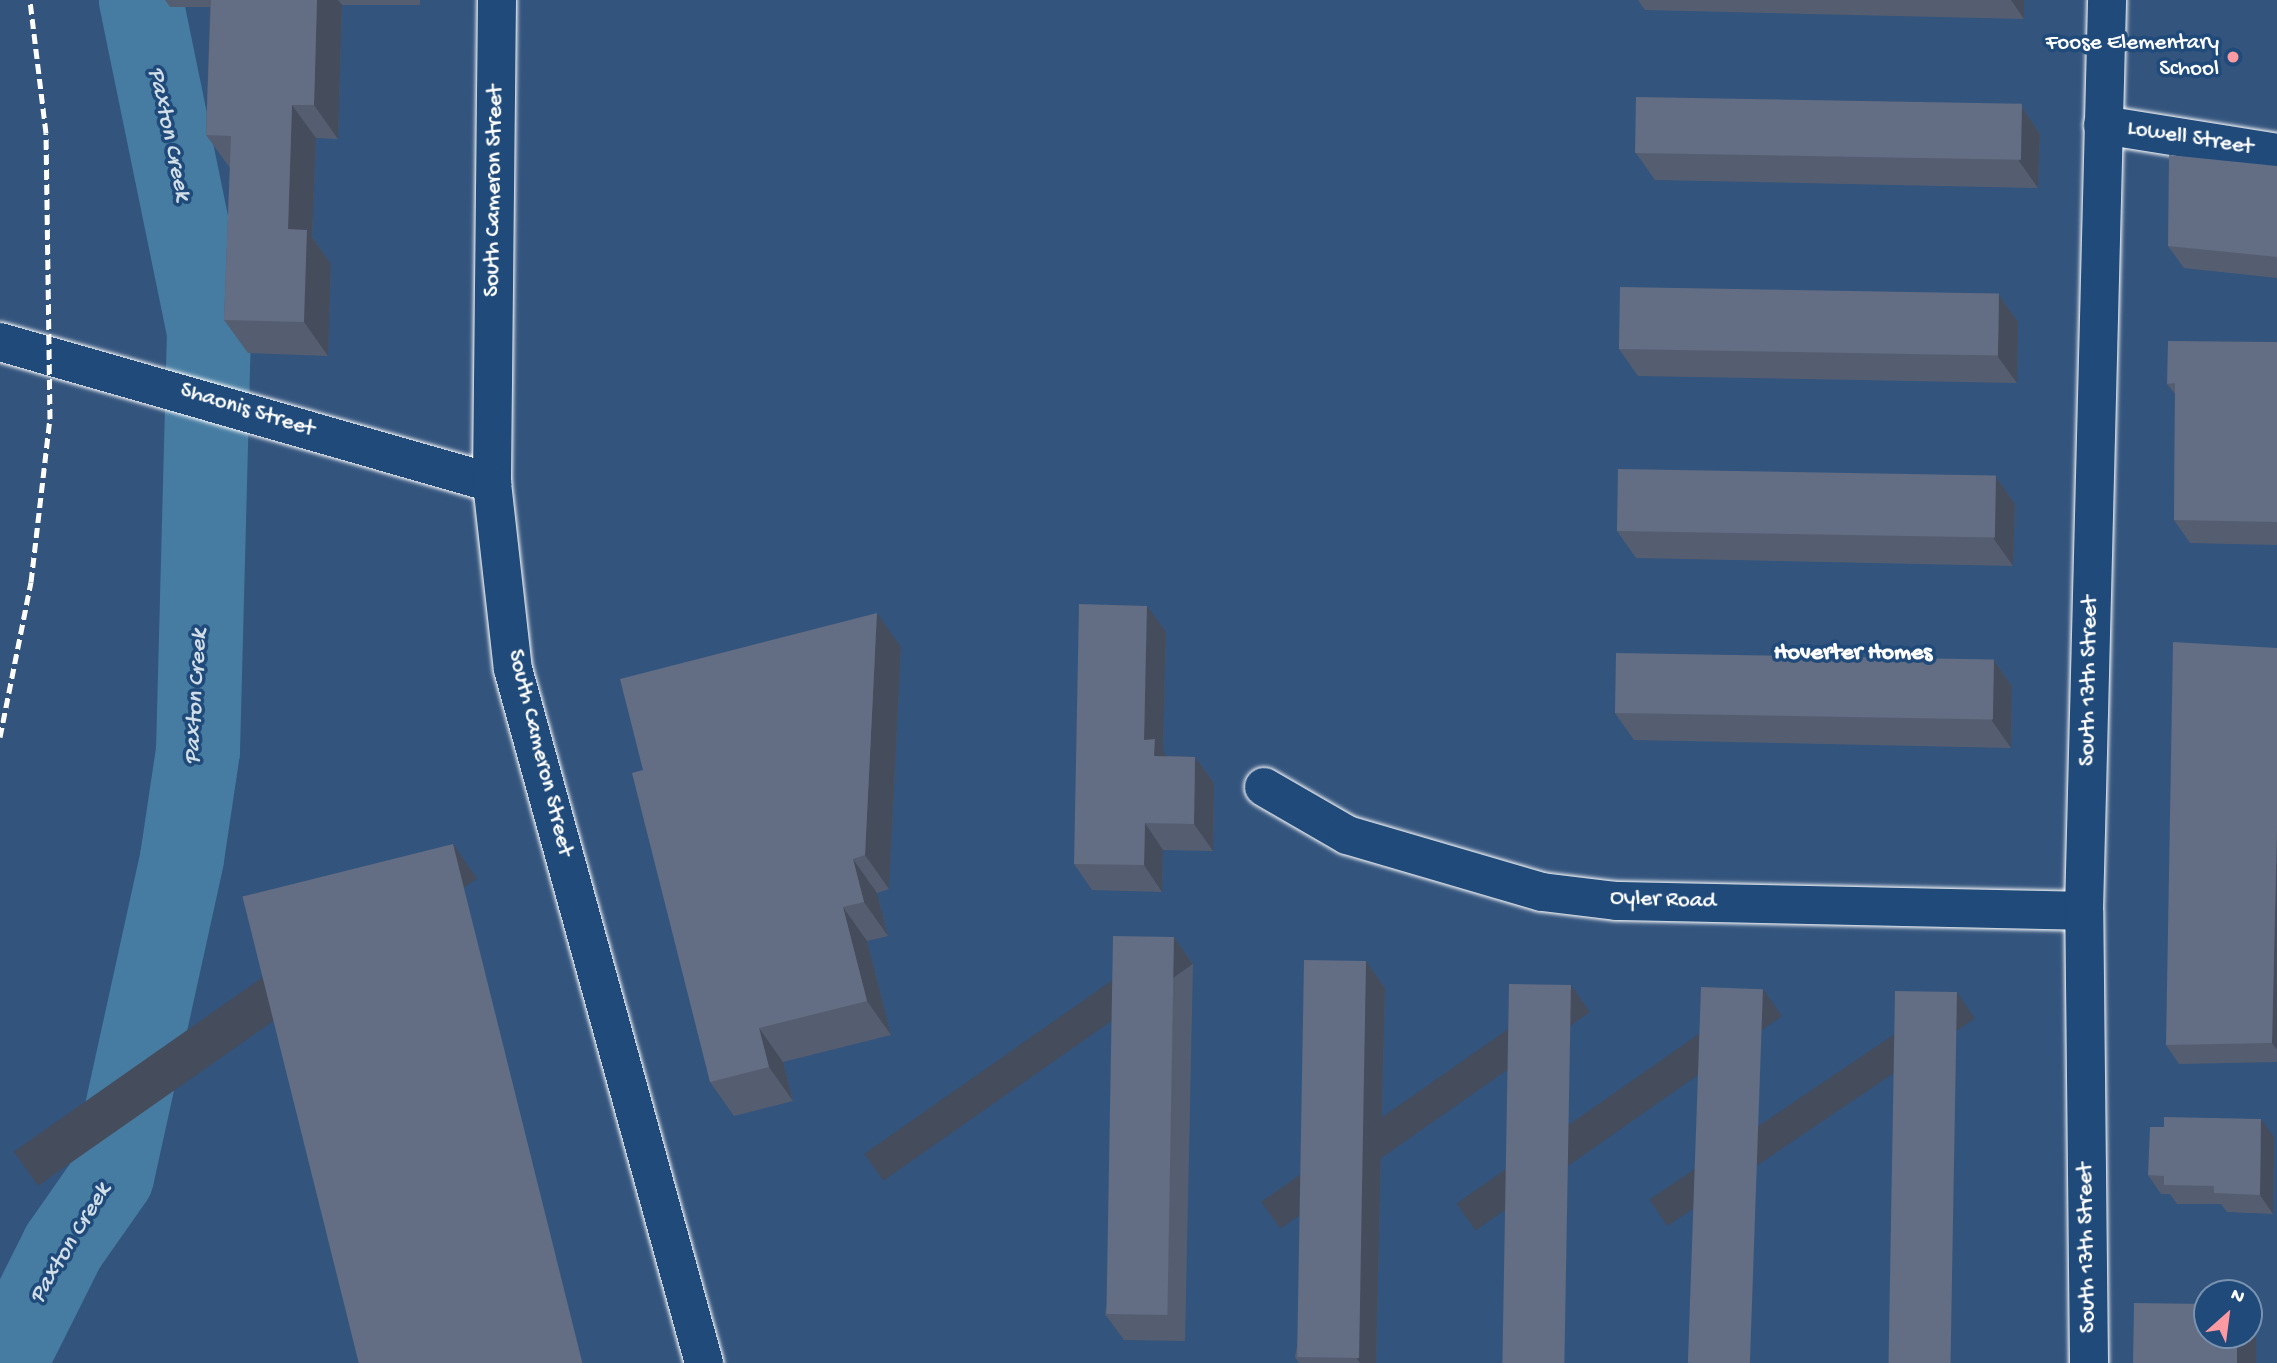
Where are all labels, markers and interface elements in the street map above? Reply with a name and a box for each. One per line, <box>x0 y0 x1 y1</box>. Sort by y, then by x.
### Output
place label: Foose Elementary School <box>2046 30 2219 84</box>
marker: Foose Elementary School <box>2225 49 2241 65</box>
water label: Paxton Creek <box>140 65 196 203</box>
street label: South Cameron Street <box>479 85 511 297</box>
street label: Lowell Street <box>2125 115 2255 163</box>
street label: Shaonis Street <box>177 377 317 445</box>
street label: South 13th Street <box>2075 596 2105 766</box>
water label: Paxton Creek <box>179 629 215 765</box>
district label: Hoverter Homes <box>1774 640 1932 668</box>
street label: South Cameron Street <box>500 647 578 859</box>
street label: Oyler Road <box>1610 885 1716 917</box>
street label: South 13th Street <box>2073 1163 2103 1333</box>
water label: Paxton Creek <box>24 1179 118 1309</box>
north arrow <box>2193 1279 2263 1349</box>
text: N <box>2226 1284 2248 1310</box>

